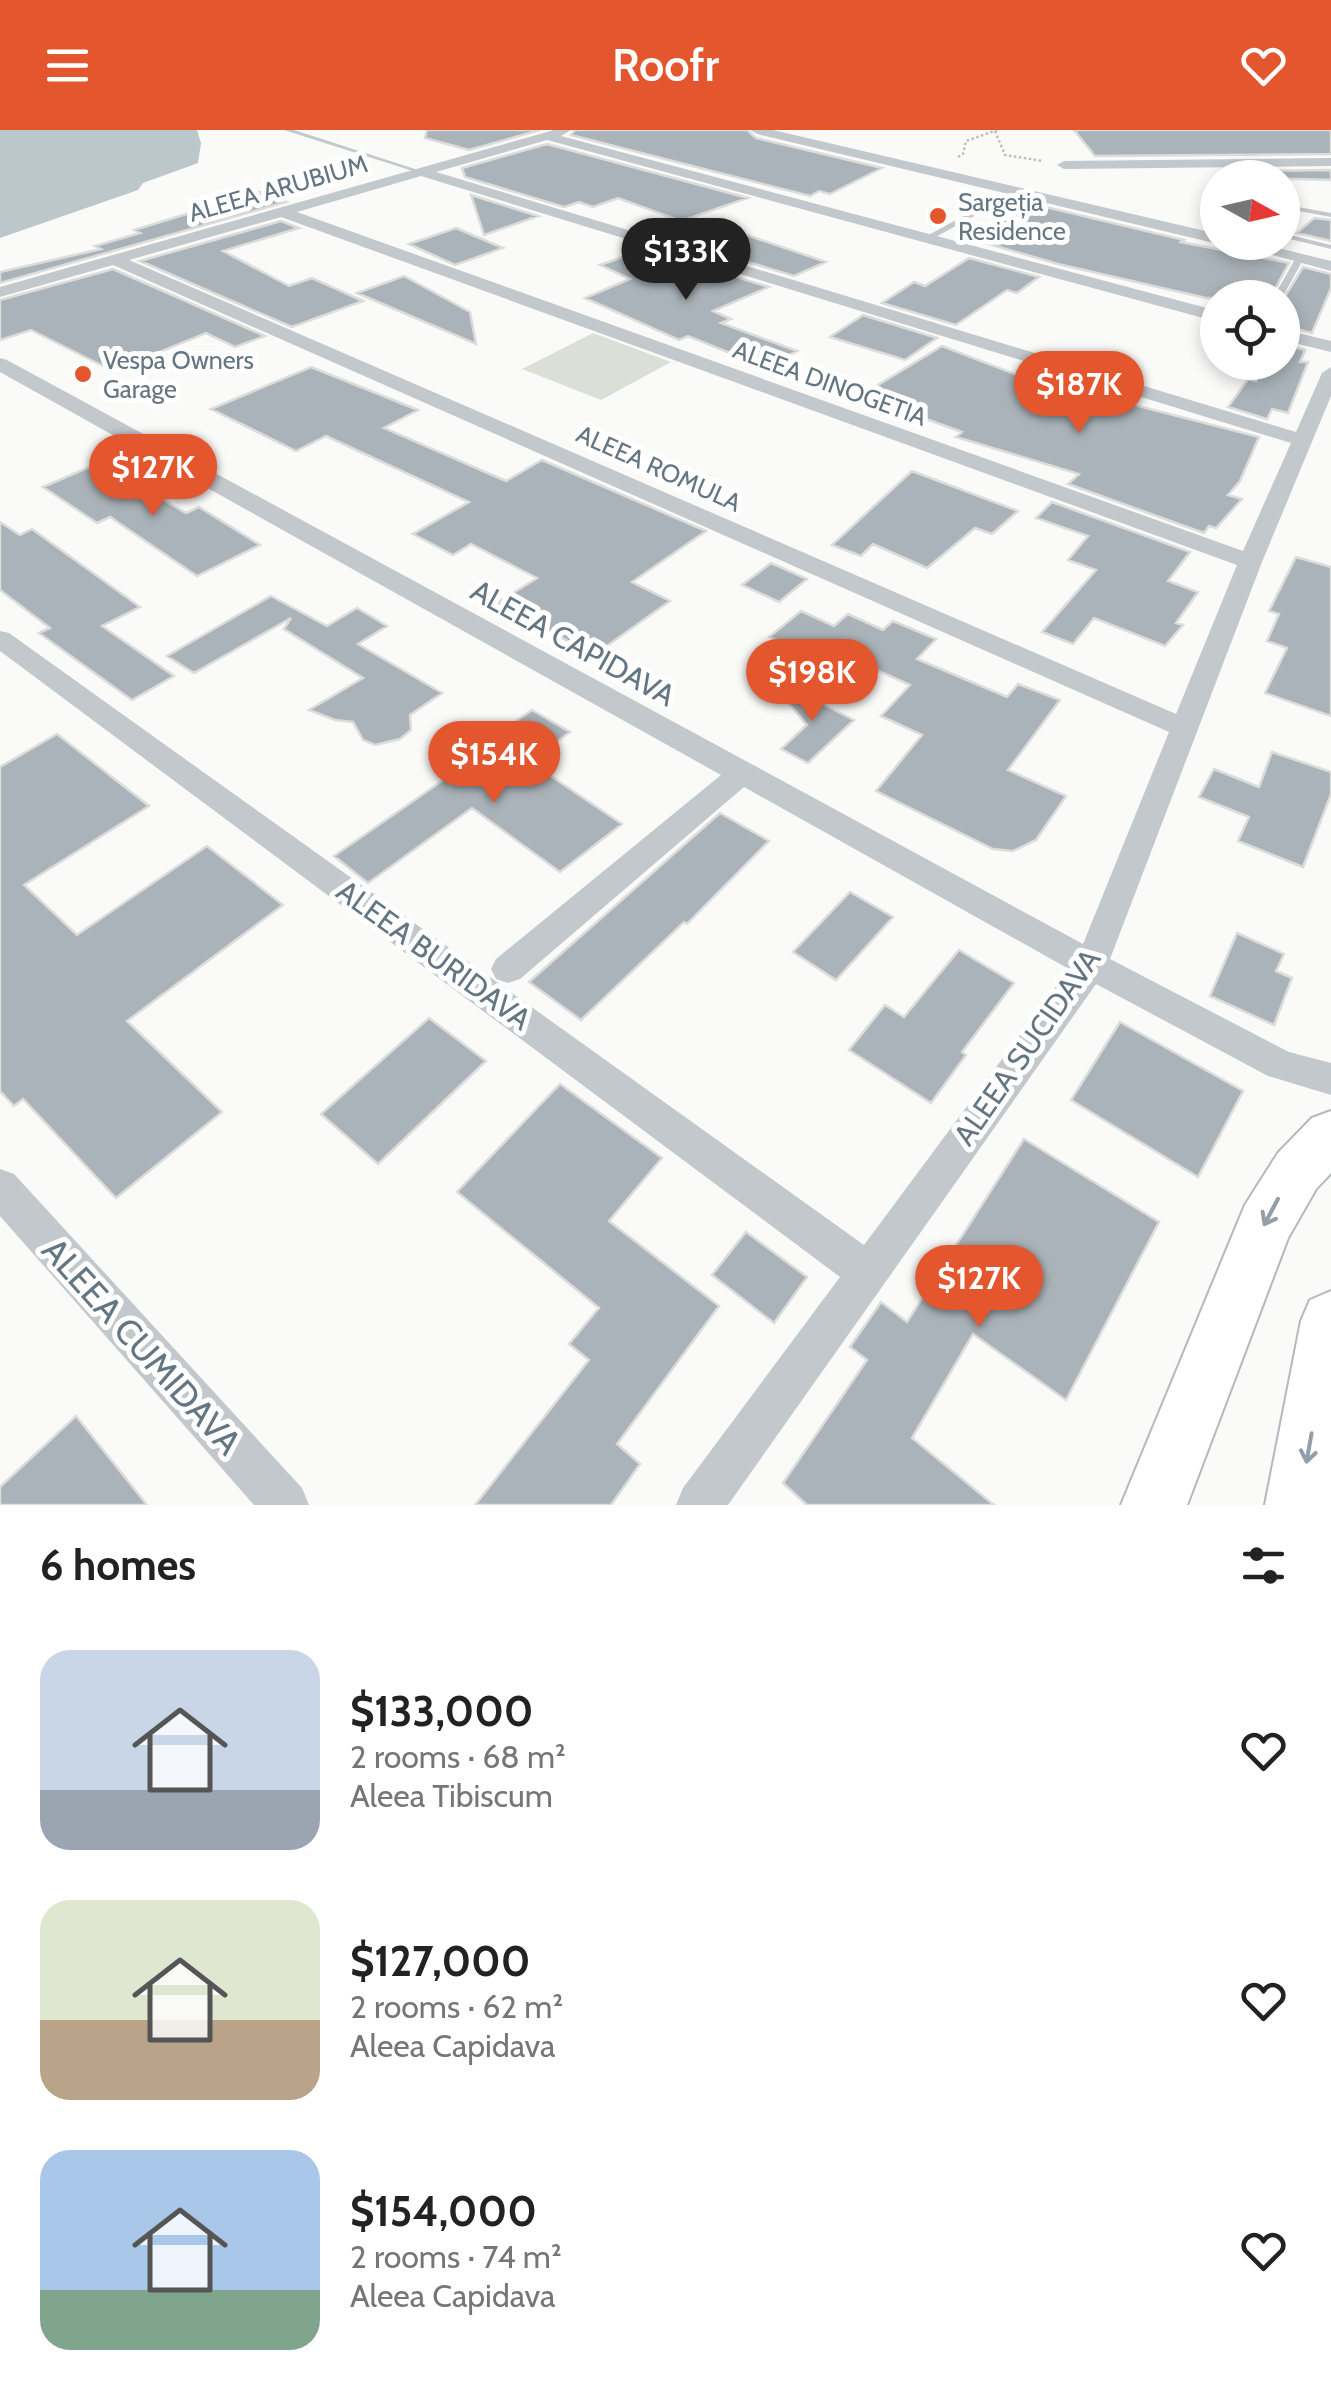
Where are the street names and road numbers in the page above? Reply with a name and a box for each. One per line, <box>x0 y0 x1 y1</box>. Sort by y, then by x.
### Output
street label: ALEEA ARUBIUM <box>185 148 371 228</box>
street label: ALEEA DINOGETIA <box>729 334 931 432</box>
street label: ALEEA ROMULA <box>572 418 746 518</box>
street label: ALEEA CAPIDAVA <box>465 572 682 715</box>
street label: ALEEA BURIDAVA <box>330 872 539 1038</box>
street label: ALEEA SUCIDAVA <box>946 941 1109 1152</box>
street label: ALEEA CUMIDAVA <box>33 1229 251 1464</box>

